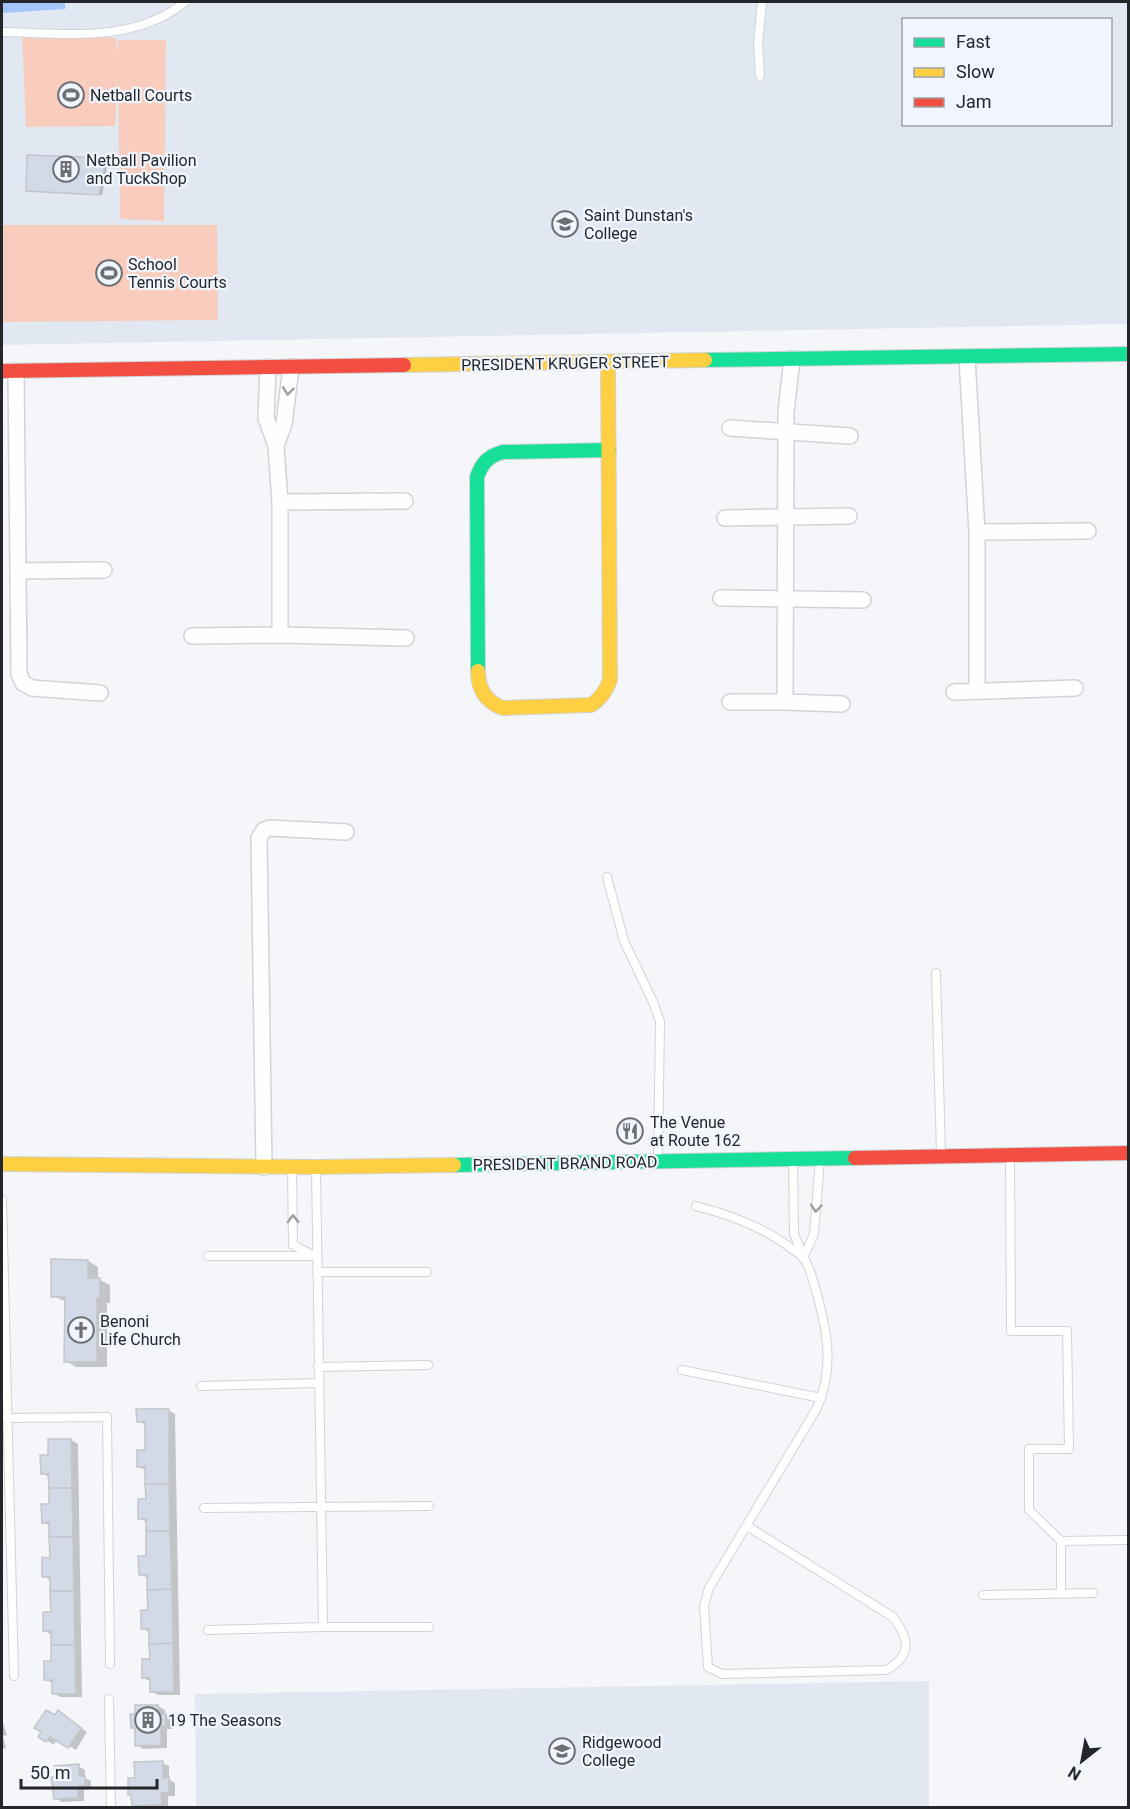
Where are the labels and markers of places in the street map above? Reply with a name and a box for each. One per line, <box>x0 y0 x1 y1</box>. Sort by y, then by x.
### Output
sports icon: Netball Courts <box>56 80 86 110</box>
place label: Netball Courts <box>90 86 192 105</box>
place label: Netball Pavilion and TuckShop <box>86 151 197 188</box>
building icon: Netball Pavilion and TuckShop <box>51 154 81 184</box>
place label: Saint Dunstan's College <box>584 206 693 243</box>
school or university icon: Saint Dunstan's College <box>550 209 580 239</box>
place label: School Tennis Courts <box>128 255 227 292</box>
sports icon: School Tennis Courts <box>94 258 124 288</box>
place label: The Venue at Route 162 <box>650 1113 740 1150</box>
restaurant icon: The Venue at Route 162 <box>615 1116 645 1146</box>
place label: Benoni Life Church <box>100 1312 181 1349</box>
church icon: Benoni Life Church <box>66 1315 96 1345</box>
building icon: 19 The Seasons <box>133 1705 163 1735</box>
place label: 19 The Seasons <box>168 1711 282 1730</box>
place label: Ridgewood College <box>582 1733 662 1770</box>
school or university icon: Ridgewood College <box>547 1736 577 1766</box>

